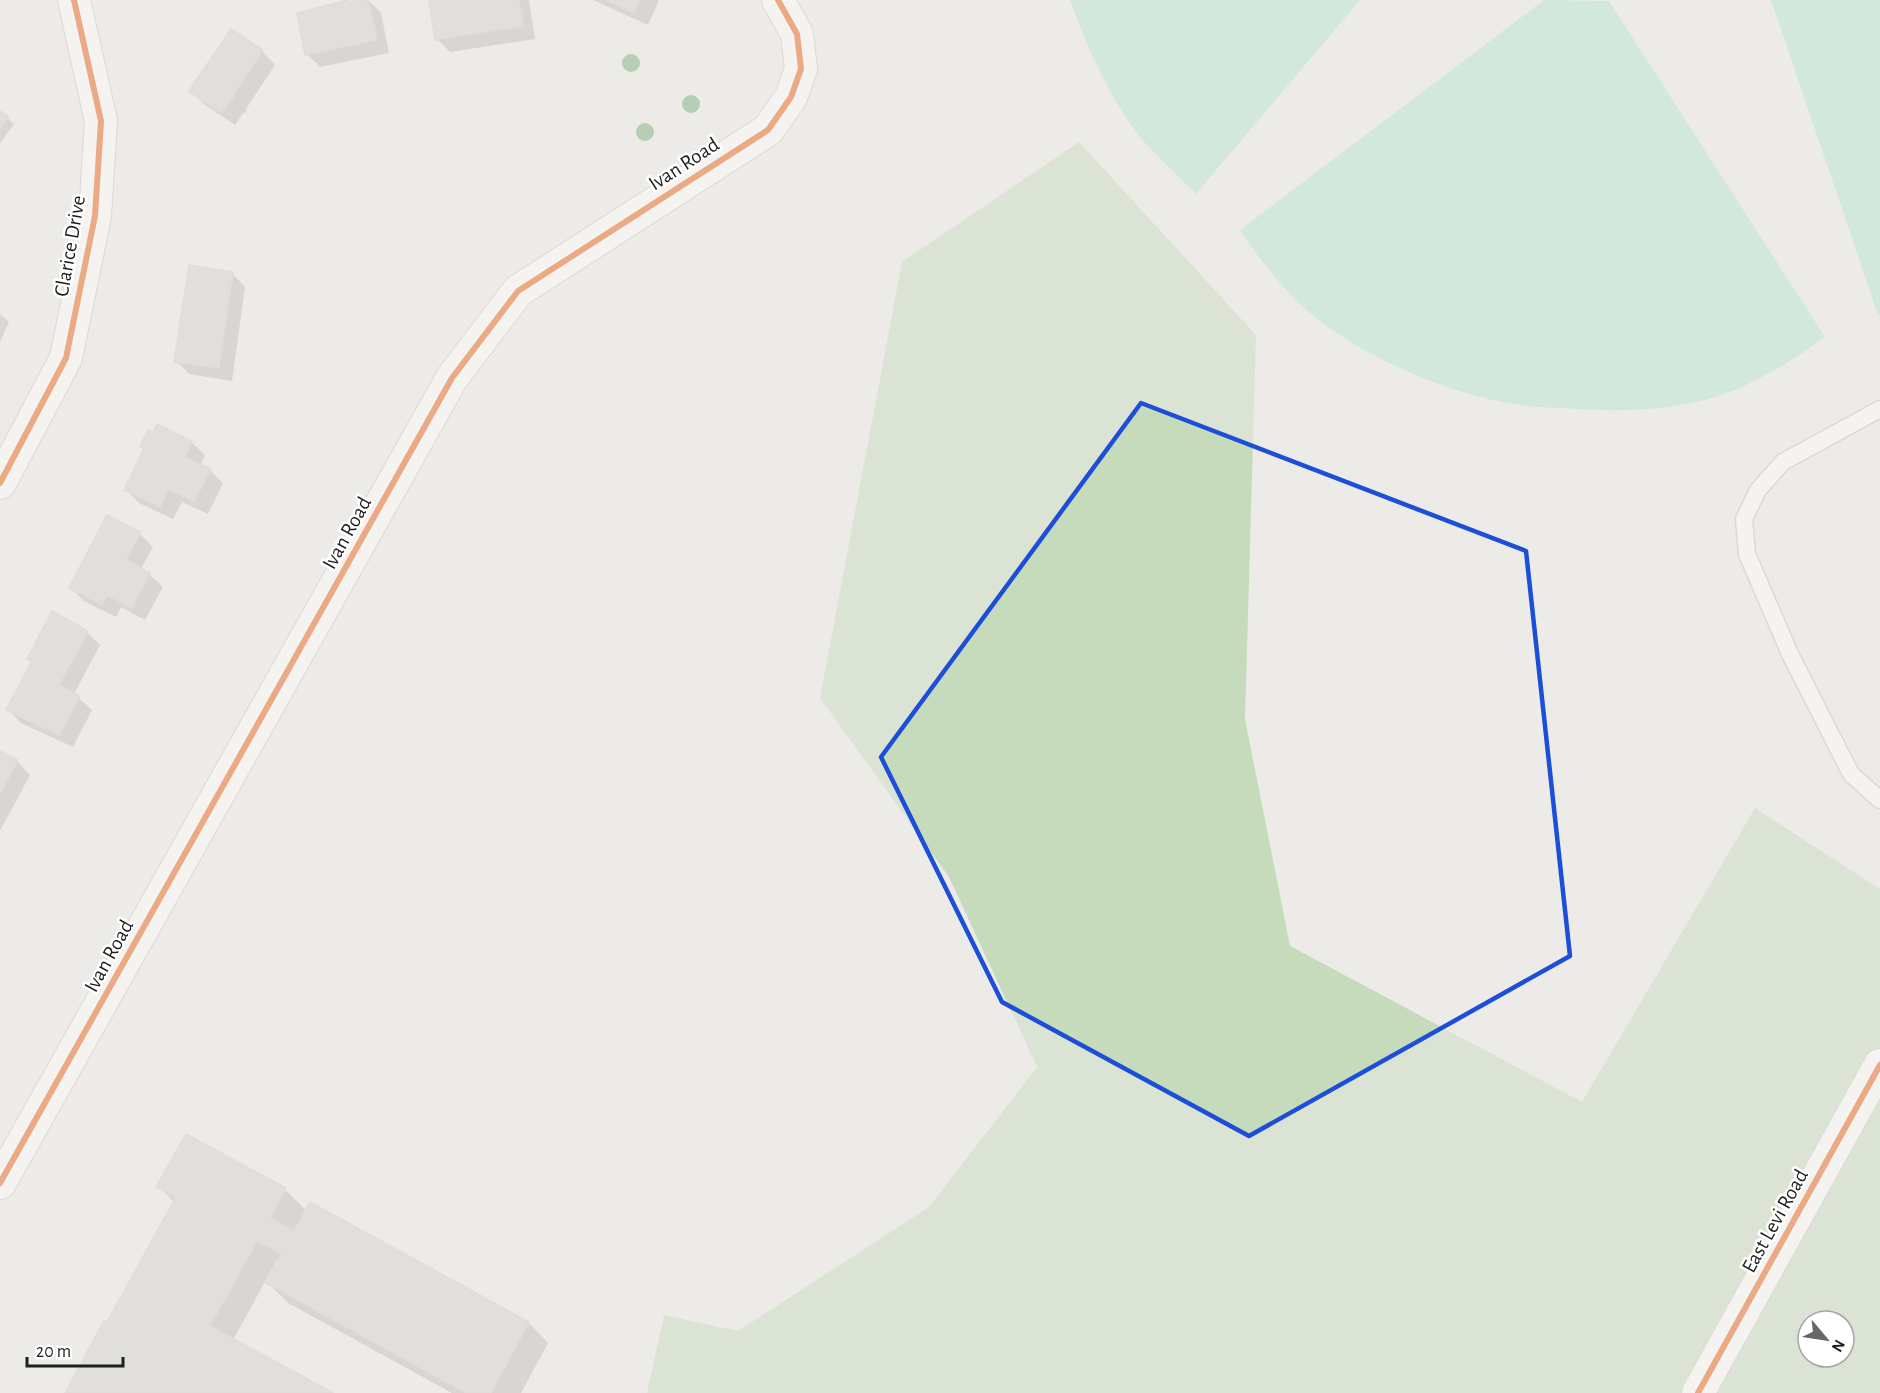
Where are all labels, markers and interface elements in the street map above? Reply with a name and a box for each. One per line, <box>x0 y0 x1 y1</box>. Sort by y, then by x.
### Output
street label: Ivan Road <box>645 134 723 194</box>
street label: Clarice Drive <box>51 194 89 298</box>
street label: Ivan Road <box>319 493 375 573</box>
street label: Ivan Road <box>81 916 137 996</box>
street label: East Levi Road <box>1738 1166 1812 1276</box>
north arrow <box>1796 1309 1856 1369</box>
scale bar <box>27 1330 123 1368</box>
text: N <box>1829 1337 1848 1355</box>
text: 20 m <box>36 1343 71 1361</box>

